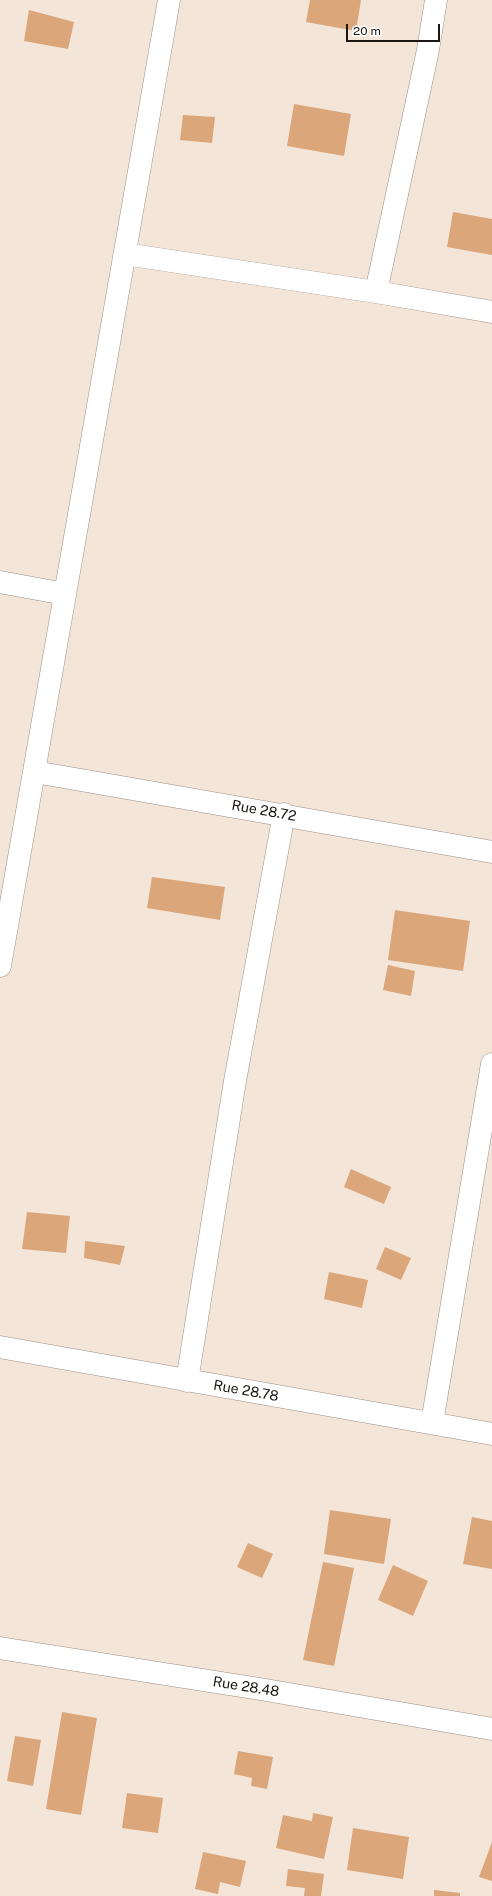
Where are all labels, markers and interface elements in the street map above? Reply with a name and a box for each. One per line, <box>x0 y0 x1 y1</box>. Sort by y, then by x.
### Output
scale bar <box>348 16 442 42</box>
text: 20 m <box>353 24 381 38</box>
street label: Rue 28.72 <box>230 797 298 825</box>
street label: Rue 28.78 <box>212 1377 280 1405</box>
street label: Rue 28.48 <box>212 1673 280 1701</box>

